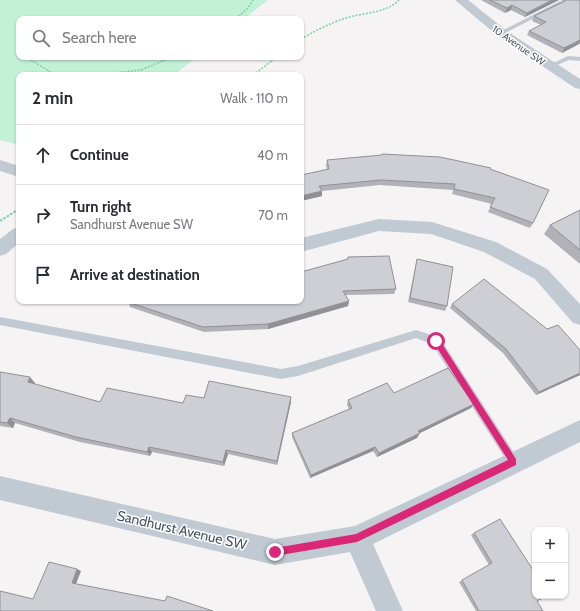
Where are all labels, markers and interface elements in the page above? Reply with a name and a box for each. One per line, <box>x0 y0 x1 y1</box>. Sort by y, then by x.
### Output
search box <box>16 16 304 60</box>
street label: 10 Avenue SW <box>490 22 548 69</box>
icon: search <box>30 27 52 49</box>
text: Search here <box>62 29 137 47</box>
text: 2 min <box>32 88 73 108</box>
text: Walk · 110 m <box>220 90 288 106</box>
icon: ahead <box>32 144 54 166</box>
text: Continue <box>70 146 129 164</box>
text: 40 m <box>257 147 288 163</box>
text: Turn right <box>70 198 131 216</box>
icon: right <box>32 204 54 226</box>
text: 70 m <box>258 207 288 223</box>
text: Sandhurst Avenue SW <box>70 216 193 232</box>
icon: arrive <box>32 264 54 286</box>
text: Arrive at destination <box>70 266 200 284</box>
route start <box>427 332 445 350</box>
street label: Sandhurst Avenue SW <box>115 506 249 554</box>
map controls <box>532 527 568 599</box>
button: + <box>532 527 568 563</box>
route end <box>266 543 284 561</box>
button: − <box>532 563 568 599</box>

